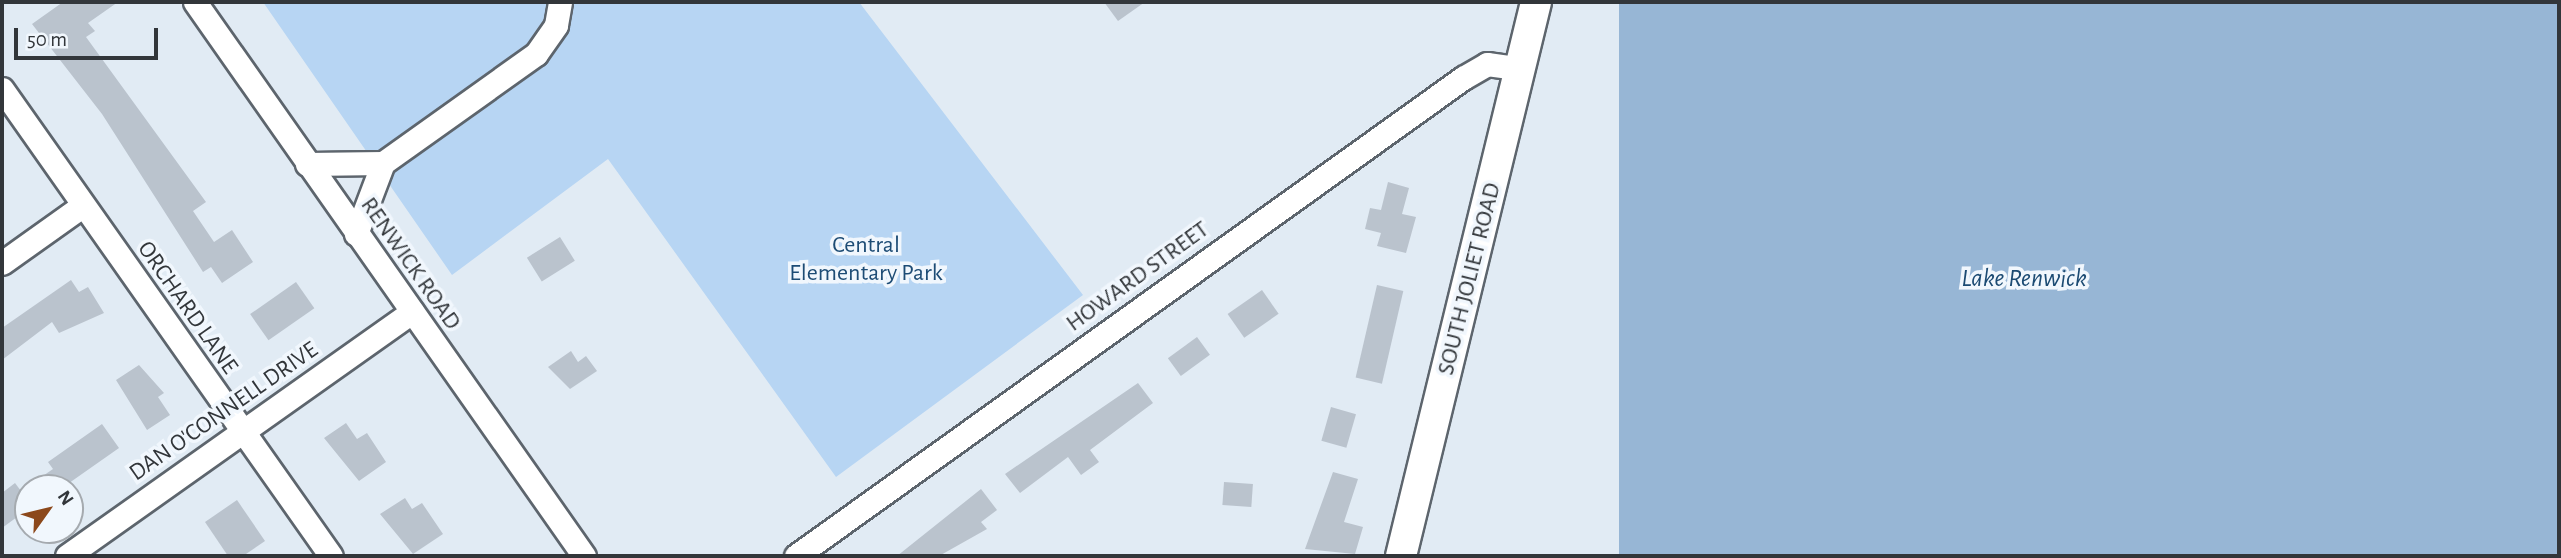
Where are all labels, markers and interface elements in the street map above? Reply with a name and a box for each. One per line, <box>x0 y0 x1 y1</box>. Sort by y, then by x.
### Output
scale bar <box>18 14 161 58</box>
text: 50 m <box>27 29 67 50</box>
street label: SOUTH JOLIET ROAD <box>1432 180 1508 378</box>
street label: RENWICK ROAD <box>354 192 466 336</box>
street label: HOWARD STREET <box>1061 216 1215 338</box>
park label: Central Elementary Park <box>789 232 943 288</box>
street label: ORCHARD LANE <box>131 236 243 380</box>
water label: Lake Renwick <box>1961 263 2087 295</box>
street label: DAN O'CONNELL DRIVE <box>124 336 324 488</box>
north arrow <box>14 474 84 544</box>
text: N <box>54 487 77 509</box>

